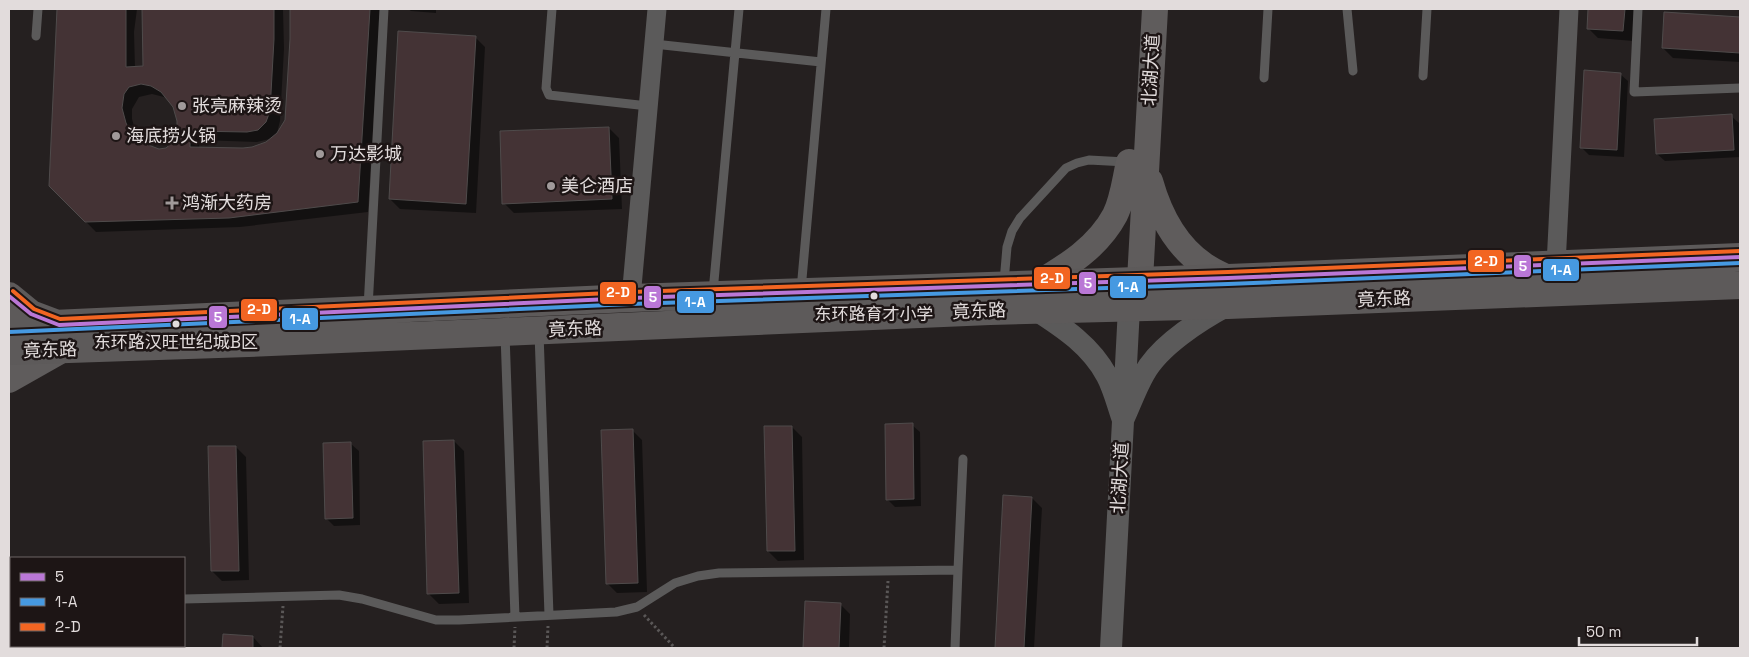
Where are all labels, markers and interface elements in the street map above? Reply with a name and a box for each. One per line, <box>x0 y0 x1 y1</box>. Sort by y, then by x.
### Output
street label: 北湖大道 <box>1137 33 1164 107</box>
place label: 张亮麻辣烫 <box>192 94 282 117</box>
marker: 张亮麻辣烫 <box>176 100 188 112</box>
place label: 海底捞火锅 <box>126 124 216 147</box>
marker: 海底捞火锅 <box>110 130 122 142</box>
place label: 万达影城 <box>330 142 402 165</box>
marker: 万达影城 <box>314 148 326 160</box>
place label: 美仑酒店 <box>561 174 633 197</box>
marker: 美仑酒店 <box>545 180 557 192</box>
place label: 鸿渐大药房 <box>182 191 272 214</box>
marker: 鸿渐大药房 <box>166 197 178 209</box>
line badge: 2-D <box>1467 249 1505 273</box>
text: 2-D <box>1474 252 1498 270</box>
line badge: 5 <box>1513 254 1532 278</box>
text: 5 <box>1519 257 1527 275</box>
line badge: 1-A <box>1542 258 1580 282</box>
text: 1-A <box>1550 261 1572 279</box>
line badge: 2-D <box>1033 266 1071 290</box>
text: 2-D <box>1040 269 1064 287</box>
line badge: 5 <box>1078 271 1097 295</box>
text: 5 <box>1084 274 1092 292</box>
line badge: 1-A <box>1109 275 1147 299</box>
text: 1-A <box>1117 278 1139 296</box>
line badge: 2-D <box>599 281 637 305</box>
text: 2-D <box>606 283 630 301</box>
line badge: 5 <box>643 285 662 309</box>
street label: 竟东路 <box>1357 286 1411 311</box>
text: 5 <box>649 288 657 306</box>
line badge: 1-A <box>676 290 715 314</box>
marker: 东环路育才小学 <box>869 291 879 301</box>
text: 1-A <box>684 293 706 311</box>
line badge: 2-D <box>240 298 278 322</box>
street label: 竟东路 <box>952 298 1006 323</box>
text: 2-D <box>247 300 271 318</box>
place label: 东环路育才小学 <box>815 303 934 325</box>
line badge: 5 <box>208 305 228 329</box>
line badge: 1-A <box>281 307 319 331</box>
text: 5 <box>214 308 222 326</box>
text: 1-A <box>289 310 311 328</box>
street label: 竟东路 <box>548 316 602 341</box>
marker: 东环路汉旺世纪城B区 <box>171 319 181 329</box>
place label: 东环路汉旺世纪城B区 <box>94 331 258 353</box>
street label: 竟东路 <box>23 337 77 362</box>
street label: 北湖大道 <box>1106 441 1133 515</box>
legend <box>10 557 185 647</box>
text: 5 <box>55 567 64 586</box>
text: 1-A <box>55 592 78 611</box>
scale bar <box>1579 614 1696 646</box>
text: 2-D <box>55 617 81 636</box>
text: 50 m <box>1586 622 1621 641</box>

